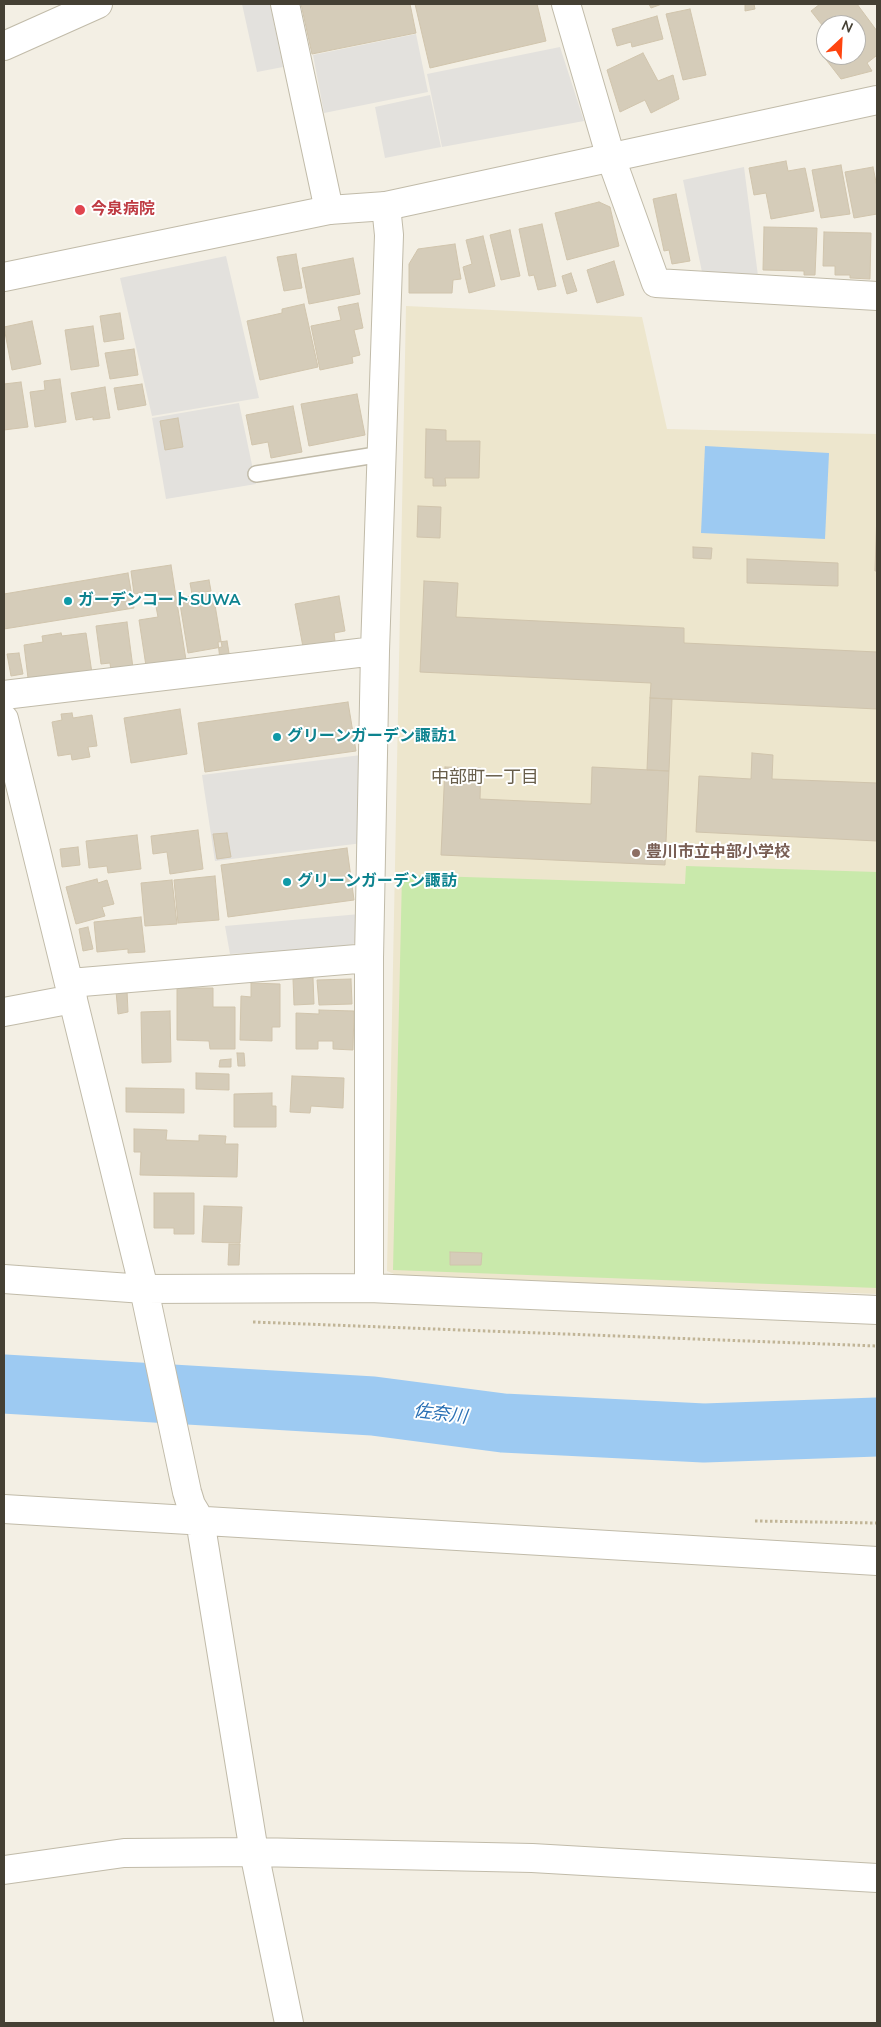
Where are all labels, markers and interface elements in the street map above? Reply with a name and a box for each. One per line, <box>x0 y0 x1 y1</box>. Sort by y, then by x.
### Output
north arrow <box>816 15 866 65</box>
text: N <box>838 16 856 38</box>
place label: 今泉病院 <box>91 200 155 220</box>
marker: 今泉病院 <box>73 203 87 217</box>
place label: ガーデンコートSUWA <box>78 591 241 611</box>
marker: ガーデンコートSUWA <box>62 595 74 607</box>
place label: グリーンガーデン諏訪1 <box>287 727 457 747</box>
marker: グリーンガーデン諏訪1 <box>271 731 283 743</box>
district label: 中部町一丁目 <box>431 768 539 790</box>
place label: 豊川市立中部小学校 <box>646 843 790 863</box>
marker: 豊川市立中部小学校 <box>630 847 642 859</box>
place label: グリーンガーデン諏訪 <box>297 872 457 892</box>
marker: グリーンガーデン諏訪 <box>281 876 293 888</box>
water label: 佐奈川 <box>412 1401 468 1429</box>

